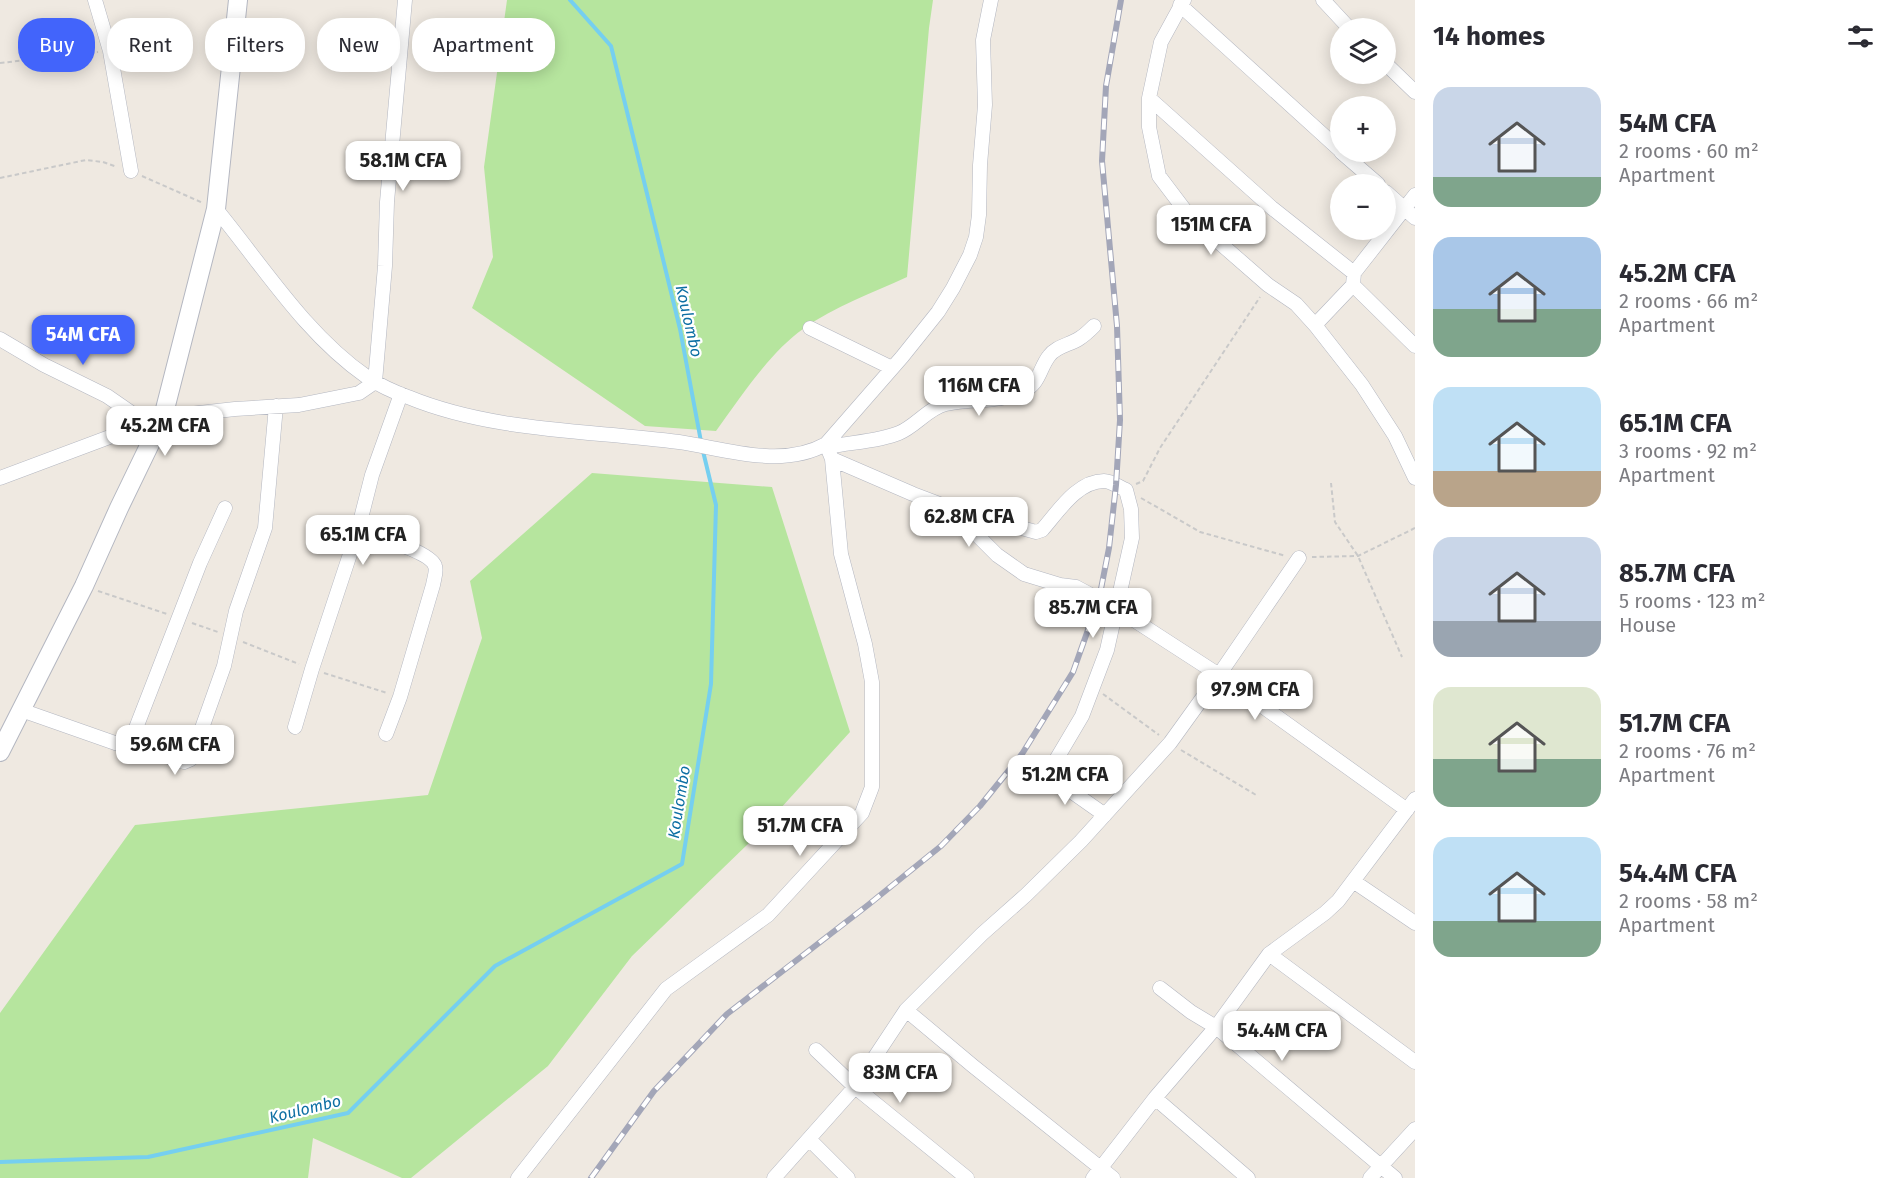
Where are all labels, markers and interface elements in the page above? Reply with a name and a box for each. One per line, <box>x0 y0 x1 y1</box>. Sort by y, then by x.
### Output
chip: Buy <box>18 18 95 72</box>
chip: Rent <box>107 18 193 72</box>
chip: Filters <box>205 18 305 72</box>
chip: New <box>317 18 400 72</box>
chip: Apartment <box>412 18 555 72</box>
map controls <box>1330 18 1396 240</box>
button: layers <box>1330 18 1396 84</box>
icon: filters <box>1844 20 1877 53</box>
text: 14 homes <box>1433 21 1545 52</box>
button: + <box>1330 96 1396 162</box>
text: 54M CFA <box>1619 108 1716 139</box>
icon: home <box>1481 111 1553 183</box>
text: 2 rooms · 60 m² <box>1619 139 1759 163</box>
pin: 58.1M CFA <box>334 141 472 192</box>
text: 58.1M CFA <box>360 148 446 172</box>
text: Apartment <box>1619 163 1715 187</box>
button: − <box>1330 174 1396 240</box>
pin: 151M CFA <box>1149 205 1273 256</box>
text: 151M CFA <box>1171 212 1251 236</box>
text: 45.2M CFA <box>1619 258 1735 289</box>
icon: home <box>1481 261 1553 333</box>
water label: Koulombo <box>671 283 707 359</box>
text: 2 rooms · 66 m² <box>1619 289 1758 313</box>
text: Apartment <box>1619 313 1715 337</box>
pin: 54M CFA <box>28 315 138 366</box>
text: 54M CFA <box>46 322 120 346</box>
pin: 116M CFA <box>917 366 1041 417</box>
text: 116M CFA <box>938 373 1020 397</box>
pin: 45.2M CFA <box>96 406 234 457</box>
text: 65.1M CFA <box>1619 408 1731 439</box>
icon: home <box>1481 411 1553 483</box>
text: 45.2M CFA <box>120 413 210 437</box>
text: 3 rooms · 92 m² <box>1619 439 1757 463</box>
text: Apartment <box>1619 463 1715 487</box>
pin: 62.8M CFA <box>900 497 1038 548</box>
text: 62.8M CFA <box>924 504 1014 528</box>
pin: 65.1M CFA <box>294 515 432 566</box>
text: 65.1M CFA <box>320 522 406 546</box>
text: 85.7M CFA <box>1619 558 1735 589</box>
icon: home <box>1481 561 1553 633</box>
pin: 85.7M CFA <box>1024 588 1162 639</box>
text: 5 rooms · 123 m² <box>1619 589 1765 613</box>
text: 85.7M CFA <box>1049 595 1138 619</box>
text: House <box>1619 613 1676 637</box>
pin: 97.9M CFA <box>1186 670 1324 721</box>
text: 97.9M CFA <box>1211 677 1299 701</box>
text: 51.7M CFA <box>1619 708 1730 739</box>
icon: home <box>1481 711 1553 783</box>
pin: 59.6M CFA <box>106 725 244 776</box>
text: 59.6M CFA <box>130 732 220 756</box>
text: 2 rooms · 76 m² <box>1619 739 1756 763</box>
pin: 51.2M CFA <box>996 755 1134 806</box>
text: 51.2M CFA <box>1022 762 1108 786</box>
text: Apartment <box>1619 763 1715 787</box>
water label: Koulombo <box>664 764 694 840</box>
pin: 51.7M CFA <box>731 806 869 857</box>
text: 51.7M CFA <box>757 813 843 837</box>
text: 54.4M CFA <box>1619 858 1736 889</box>
icon: home <box>1481 861 1553 933</box>
text: 2 rooms · 58 m² <box>1619 889 1758 913</box>
text: Apartment <box>1619 913 1715 937</box>
pin: 54.4M CFA <box>1213 1011 1351 1062</box>
text: 54.4M CFA <box>1237 1018 1327 1042</box>
pin: 83M CFA <box>845 1053 955 1104</box>
text: 83M CFA <box>863 1060 937 1084</box>
water label: Koulombo <box>267 1091 343 1127</box>

